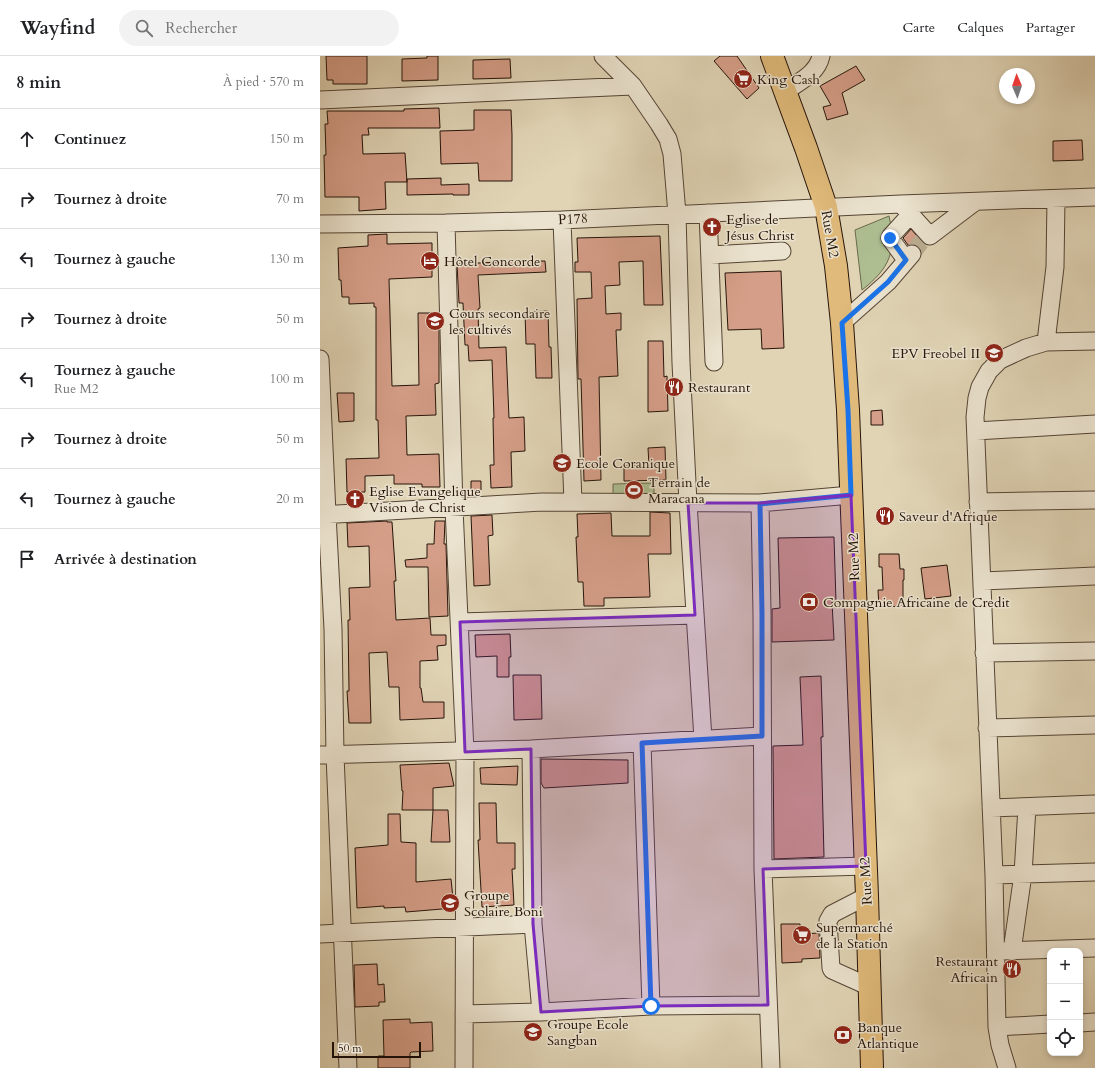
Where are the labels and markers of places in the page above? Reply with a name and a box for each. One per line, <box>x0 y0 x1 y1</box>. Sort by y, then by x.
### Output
supermarket icon: King Cash <box>732 68 754 90</box>
place label: King Cash <box>757 70 820 89</box>
place label: Eglise de Jésus Christ <box>724 210 795 245</box>
church icon: Eglise de Jésus Christ <box>701 216 723 238</box>
hotel icon: Hôtel Concorde <box>419 250 441 272</box>
place label: Hôtel Concorde <box>444 252 540 271</box>
place label: Cours secondaire les cultivés <box>449 304 550 339</box>
school or university icon: Cours secondaire les cultivés <box>424 310 446 332</box>
school or university icon: EPV Freobel II <box>983 342 1005 364</box>
place label: EPV Freobel II <box>891 344 980 363</box>
restaurant icon: Restaurant <box>663 376 685 398</box>
place label: Restaurant <box>688 378 751 397</box>
school or university icon: Ecole Coranique <box>551 452 573 474</box>
place label: Ecole Coranique <box>576 454 675 473</box>
place label: Terrain de Maracana <box>648 473 710 508</box>
sports icon: Terrain de Maracana <box>623 479 645 501</box>
place label: Eglise Evangelique Vision de Christ <box>369 482 481 517</box>
church icon: Eglise Evangelique Vision de Christ <box>344 488 366 510</box>
restaurant icon: Saveur d'Afrique <box>874 505 896 527</box>
place label: Saveur d'Afrique <box>899 507 998 526</box>
bank icon: Compagnie Africaine de Credit <box>798 591 820 613</box>
place label: Compagnie Africaine de Credit <box>823 593 1010 612</box>
place label: Groupe Scolaire Boni <box>464 886 543 921</box>
school or university icon: Groupe Scolaire Boni <box>439 892 461 914</box>
place label: Supermarché de la Station <box>816 918 893 953</box>
supermarket icon: Supermarché de la Station <box>791 924 813 946</box>
place label: Restaurant Africain <box>936 952 999 987</box>
restaurant icon: Restaurant Africain <box>1001 958 1023 980</box>
place label: Groupe Ecole Sangban <box>547 1015 629 1050</box>
place label: Banque Atlantique <box>857 1018 919 1053</box>
school or university icon: Groupe Ecole Sangban <box>522 1021 544 1043</box>
bank icon: Banque Atlantique <box>832 1024 854 1046</box>

